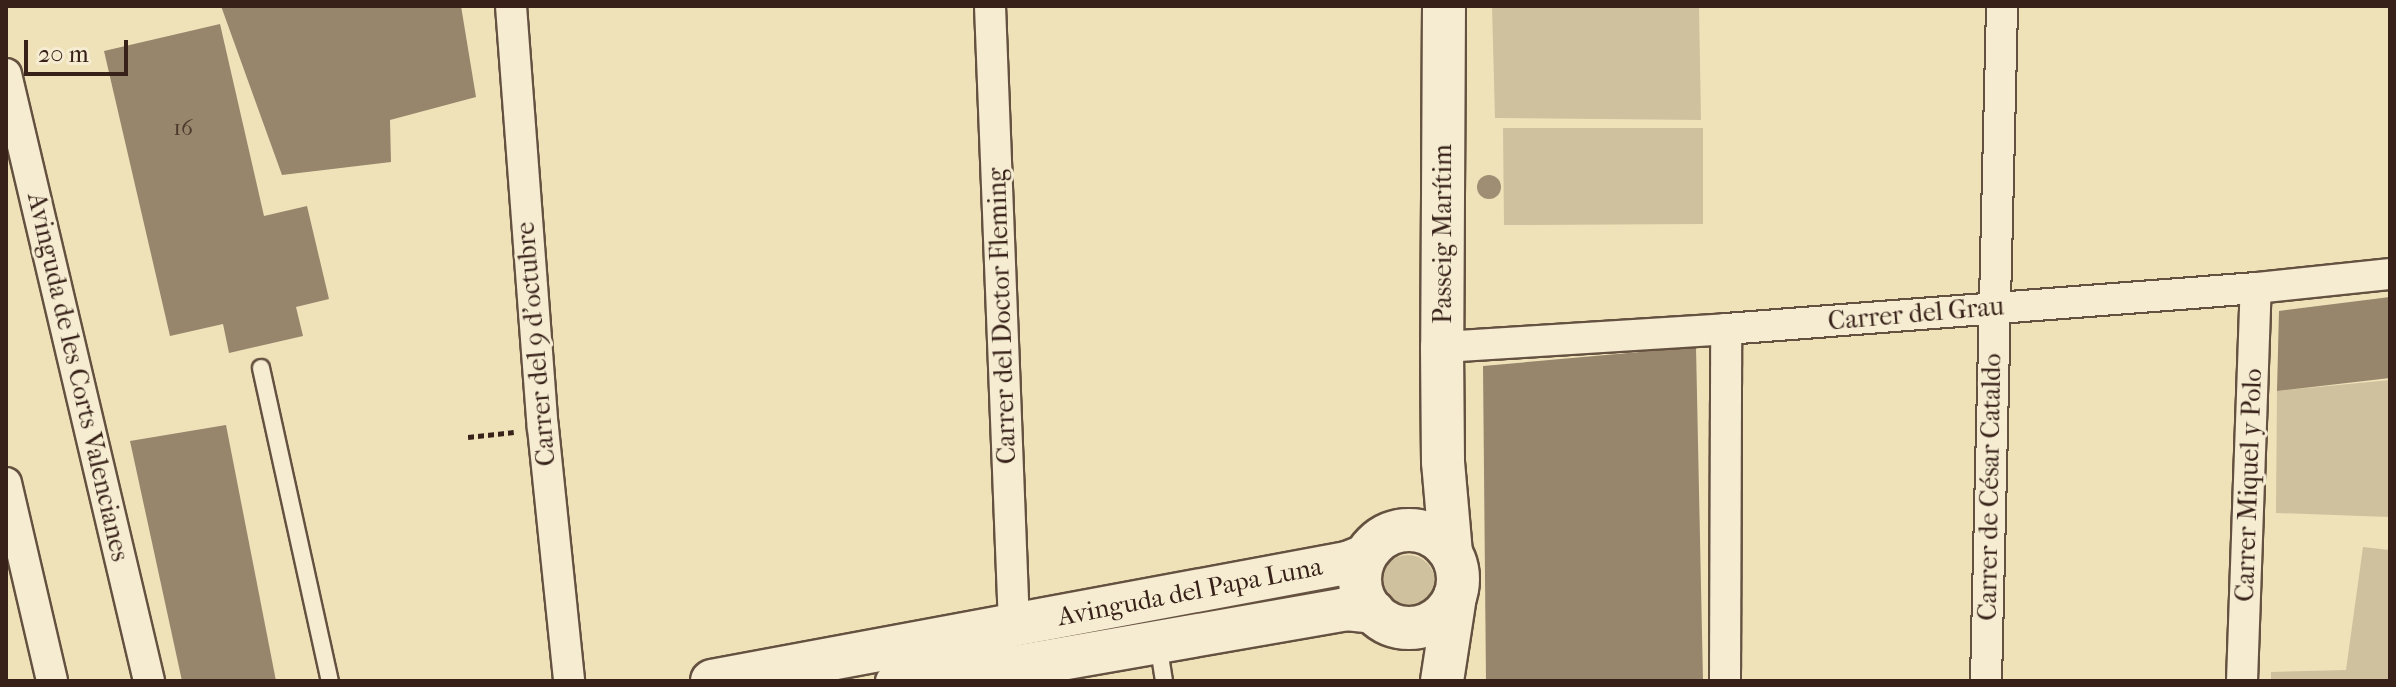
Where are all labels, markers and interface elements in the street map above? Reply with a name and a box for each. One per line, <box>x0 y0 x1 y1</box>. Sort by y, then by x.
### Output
scale bar <box>28 24 132 74</box>
text: 20 m <box>38 40 89 68</box>
house number: 16 <box>173 116 193 142</box>
street label: Passeig Marítim <box>1427 144 1459 324</box>
street label: Carrer del Doctor Fleming <box>981 167 1023 465</box>
street label: Avinguda de les Corts Valencianes <box>20 190 136 564</box>
street label: Carrer del 9 d'octubre <box>510 221 562 467</box>
street label: Carrer del Grau <box>1827 291 2005 337</box>
street label: Carrer de César Cataldo <box>1972 353 2008 621</box>
street label: Carrer Miquel y Polo <box>2229 368 2269 602</box>
street label: Avinguda del Papa Luna <box>1055 551 1325 633</box>

